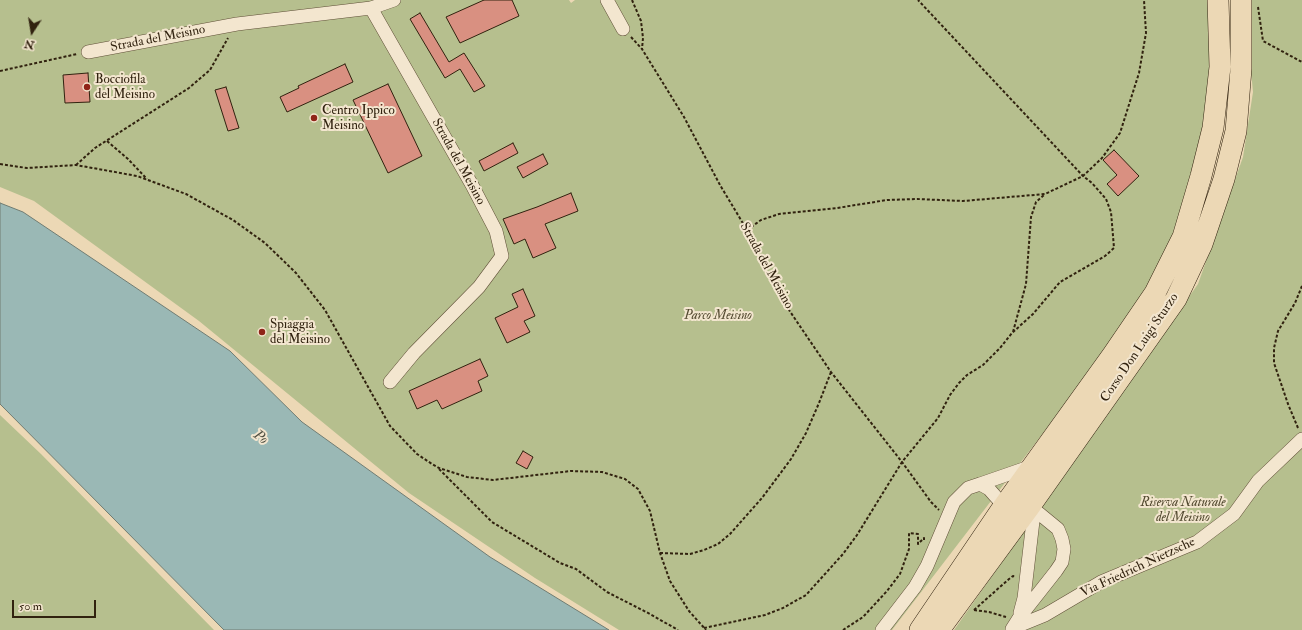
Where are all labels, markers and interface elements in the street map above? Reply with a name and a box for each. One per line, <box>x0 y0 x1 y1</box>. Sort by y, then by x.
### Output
north arrow <box>12 12 52 52</box>
street label: Strada del Meisino <box>109 22 207 56</box>
text: N <box>23 37 36 52</box>
place label: Bocciofila del Meisino <box>95 72 155 103</box>
marker: Bocciofila del Meisino <box>82 82 92 92</box>
place label: Centro Ippico Meisino <box>322 103 395 134</box>
marker: Centro Ippico Meisino <box>309 113 319 123</box>
street label: Strada del Meisino <box>428 116 488 208</box>
street label: Strada del Meisino <box>736 220 796 312</box>
street label: Corso Don Luigi Sturzo <box>1098 291 1182 405</box>
park label: Parco Meisino <box>684 308 752 324</box>
place label: Spiaggia del Meisino <box>270 317 330 348</box>
marker: Spiaggia del Meisino <box>257 327 267 337</box>
water label: Po <box>249 427 271 449</box>
park label: Riserva Naturale del Meisino <box>1140 495 1226 526</box>
street label: Via Friedrich Nietzsche <box>1078 535 1198 601</box>
scale bar <box>14 592 98 618</box>
text: 50 m <box>19 599 42 614</box>

